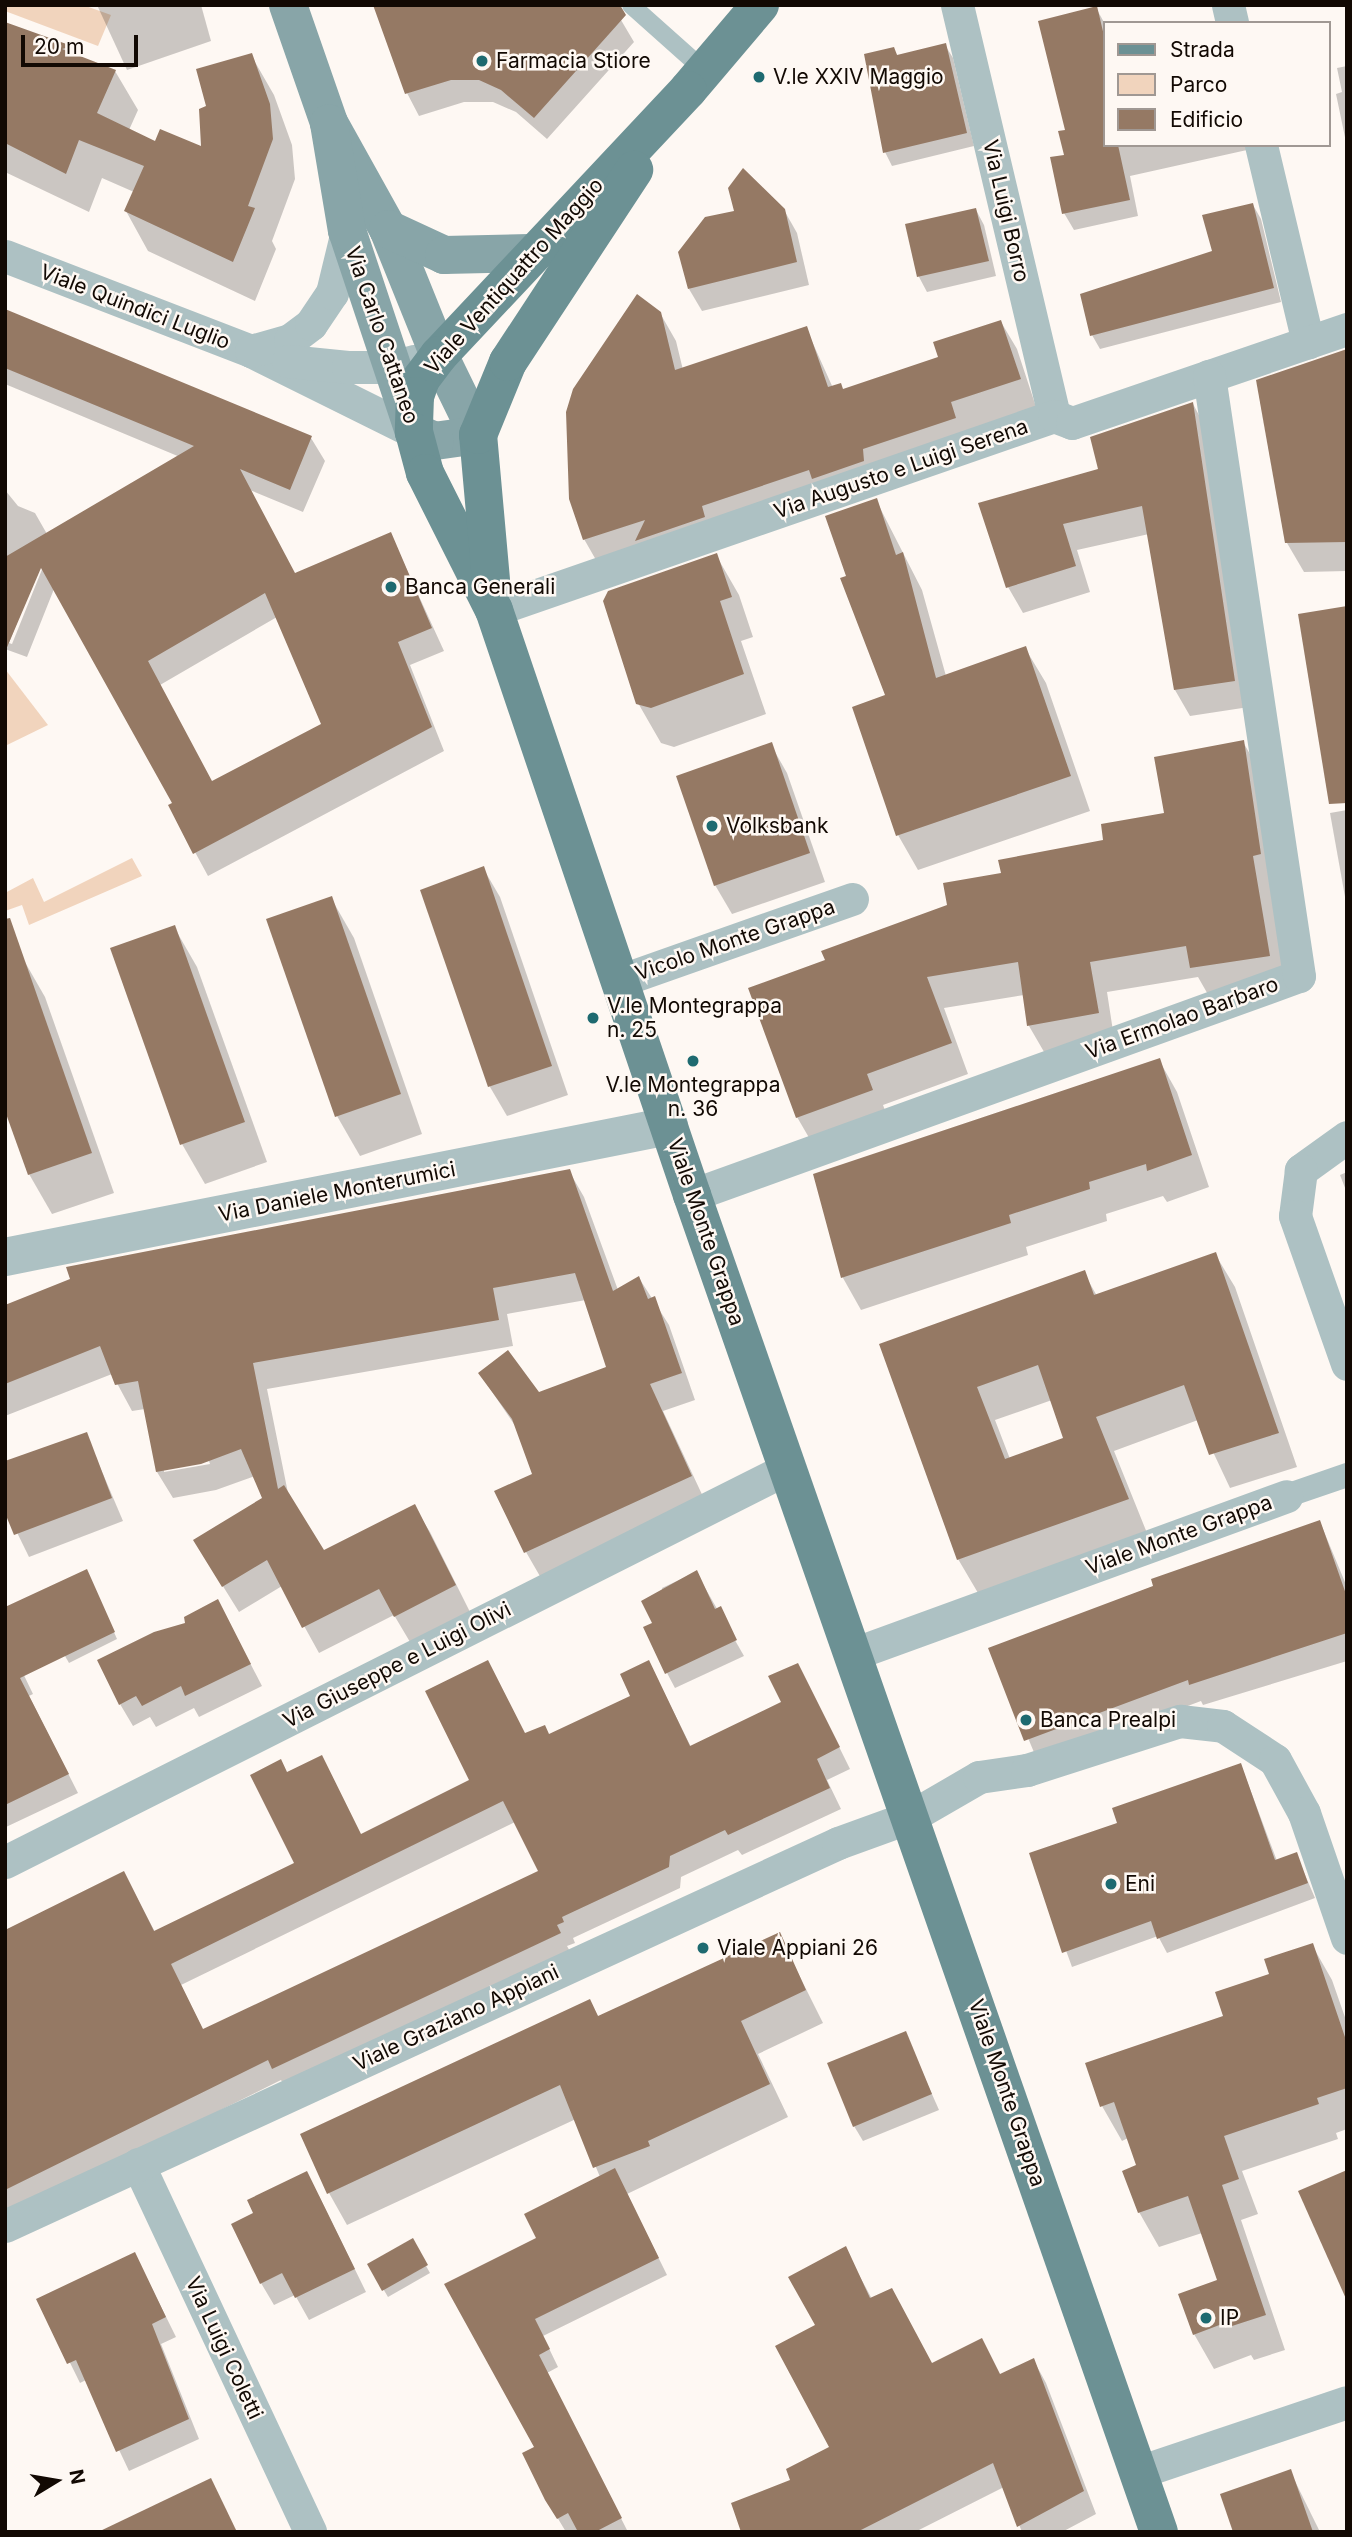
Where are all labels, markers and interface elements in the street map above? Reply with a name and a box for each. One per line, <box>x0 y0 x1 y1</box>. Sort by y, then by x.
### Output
scale bar <box>24 21 142 65</box>
legend <box>1104 21 1331 147</box>
text: 20 m <box>34 34 84 59</box>
text: Strada <box>1170 37 1235 62</box>
place label: Farmacia Stiore <box>496 48 651 74</box>
marker: Farmacia Stiore <box>474 53 490 69</box>
place label: V.le XXIV Maggio <box>773 64 944 90</box>
marker: V.le XXIV Maggio <box>751 69 767 85</box>
text: Parco <box>1170 72 1227 97</box>
text: Edificio <box>1170 107 1243 132</box>
street label: Via Luigi Borro <box>977 137 1035 285</box>
street label: Viale Ventiquattro Maggio <box>419 173 609 379</box>
street label: Via Carlo Cattaneo <box>340 243 424 427</box>
street label: Viale Quindici Luglio <box>36 259 234 355</box>
street label: Via Augusto e Luigi Serena <box>771 414 1031 524</box>
place label: Banca Generali <box>405 574 555 600</box>
marker: Banca Generali <box>383 579 399 595</box>
place label: Volksbank <box>726 813 828 839</box>
marker: Volksbank <box>704 818 720 834</box>
street label: Vicolo Monte Grappa <box>632 894 838 986</box>
street label: Via Ermolao Barbaro <box>1082 971 1282 1065</box>
place label: V.le Montegrappa n. 25 <box>607 993 782 1043</box>
marker: V.le Montegrappa n. 25 <box>585 1010 601 1026</box>
marker: V.le Montegrappa n. 36 <box>685 1053 701 1069</box>
place label: V.le Montegrappa n. 36 <box>606 1072 780 1122</box>
street label: Viale Monte Grappa <box>662 1135 750 1329</box>
street label: Via Daniele Monterumici <box>216 1157 458 1227</box>
street label: Viale Monte Grappa <box>1082 1490 1276 1580</box>
street label: Via Giuseppe e Luigi Olivi <box>279 1597 515 1733</box>
place label: Banca Prealpi <box>1040 1707 1176 1733</box>
marker: Banca Prealpi <box>1018 1712 1034 1728</box>
place label: Eni <box>1125 1871 1155 1897</box>
marker: Eni <box>1103 1876 1119 1892</box>
place label: Viale Appiani 26 <box>717 1935 878 1961</box>
marker: Viale Appiani 26 <box>695 1940 711 1956</box>
street label: Viale Graziano Appiani <box>349 1959 563 2077</box>
street label: Viale Monte Grappa <box>963 1996 1051 2190</box>
street label: Via Luigi Coletti <box>180 2273 268 2423</box>
place label: IP <box>1220 2305 1239 2331</box>
marker: IP <box>1198 2310 1214 2326</box>
north arrow <box>21 2446 91 2516</box>
text: N <box>64 2468 90 2486</box>

